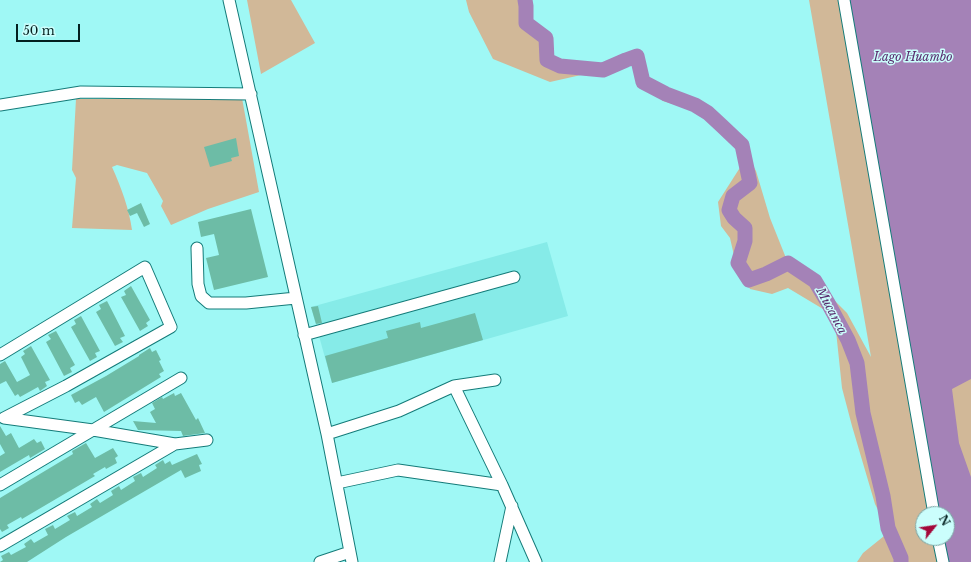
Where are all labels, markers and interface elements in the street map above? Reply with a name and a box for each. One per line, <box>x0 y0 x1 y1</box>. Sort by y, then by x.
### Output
scale bar <box>18 16 82 42</box>
text: 50 m <box>23 23 55 38</box>
water label: Lago Huambo <box>873 51 953 65</box>
water label: Mucanca <box>813 285 849 337</box>
north arrow <box>915 506 955 546</box>
text: N <box>936 513 953 528</box>

